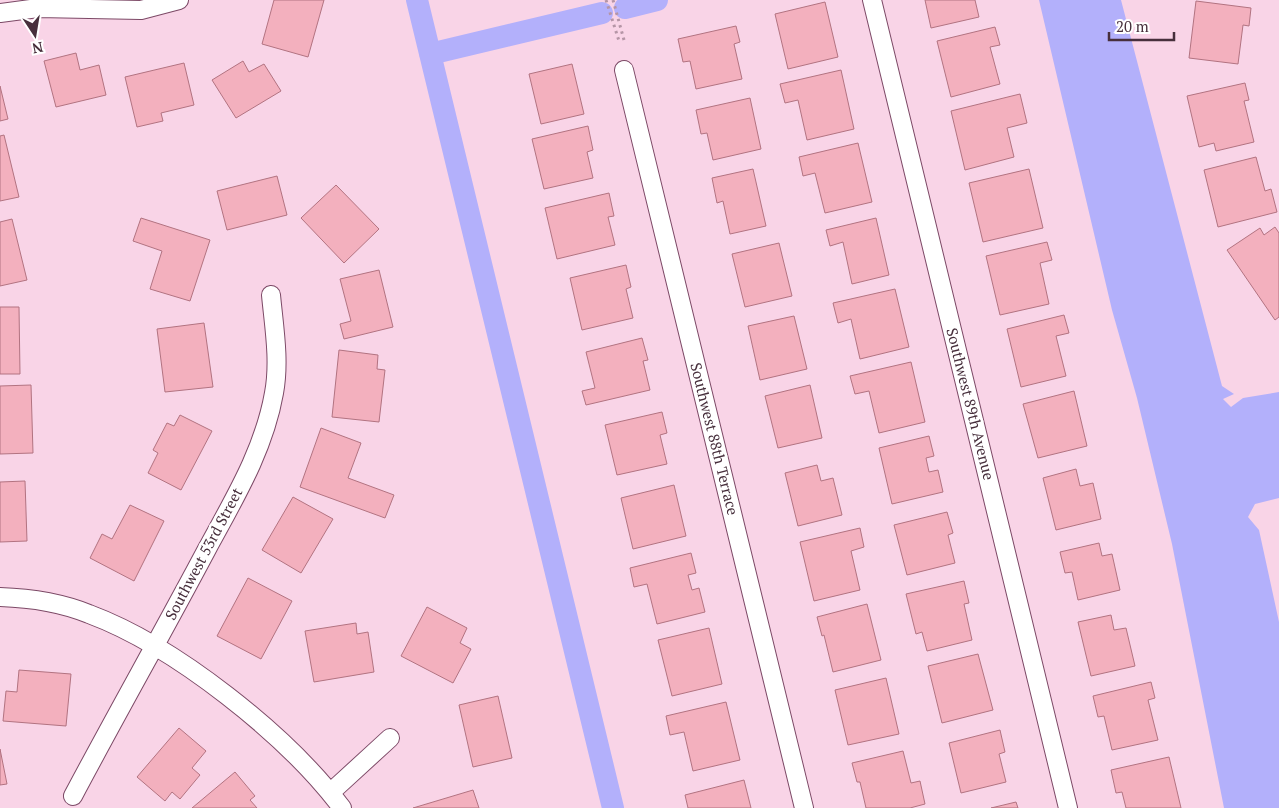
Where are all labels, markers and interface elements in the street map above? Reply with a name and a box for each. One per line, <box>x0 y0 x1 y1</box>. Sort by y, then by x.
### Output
north arrow <box>10 10 60 60</box>
scale bar <box>1109 10 1174 42</box>
text: 20 m <box>1116 16 1149 36</box>
text: N <box>30 38 45 59</box>
street label: Southwest 89th Avenue <box>942 326 1000 482</box>
street label: Southwest 88th Terrace <box>686 360 744 517</box>
street label: Southwest 53rd Street <box>160 484 247 623</box>

